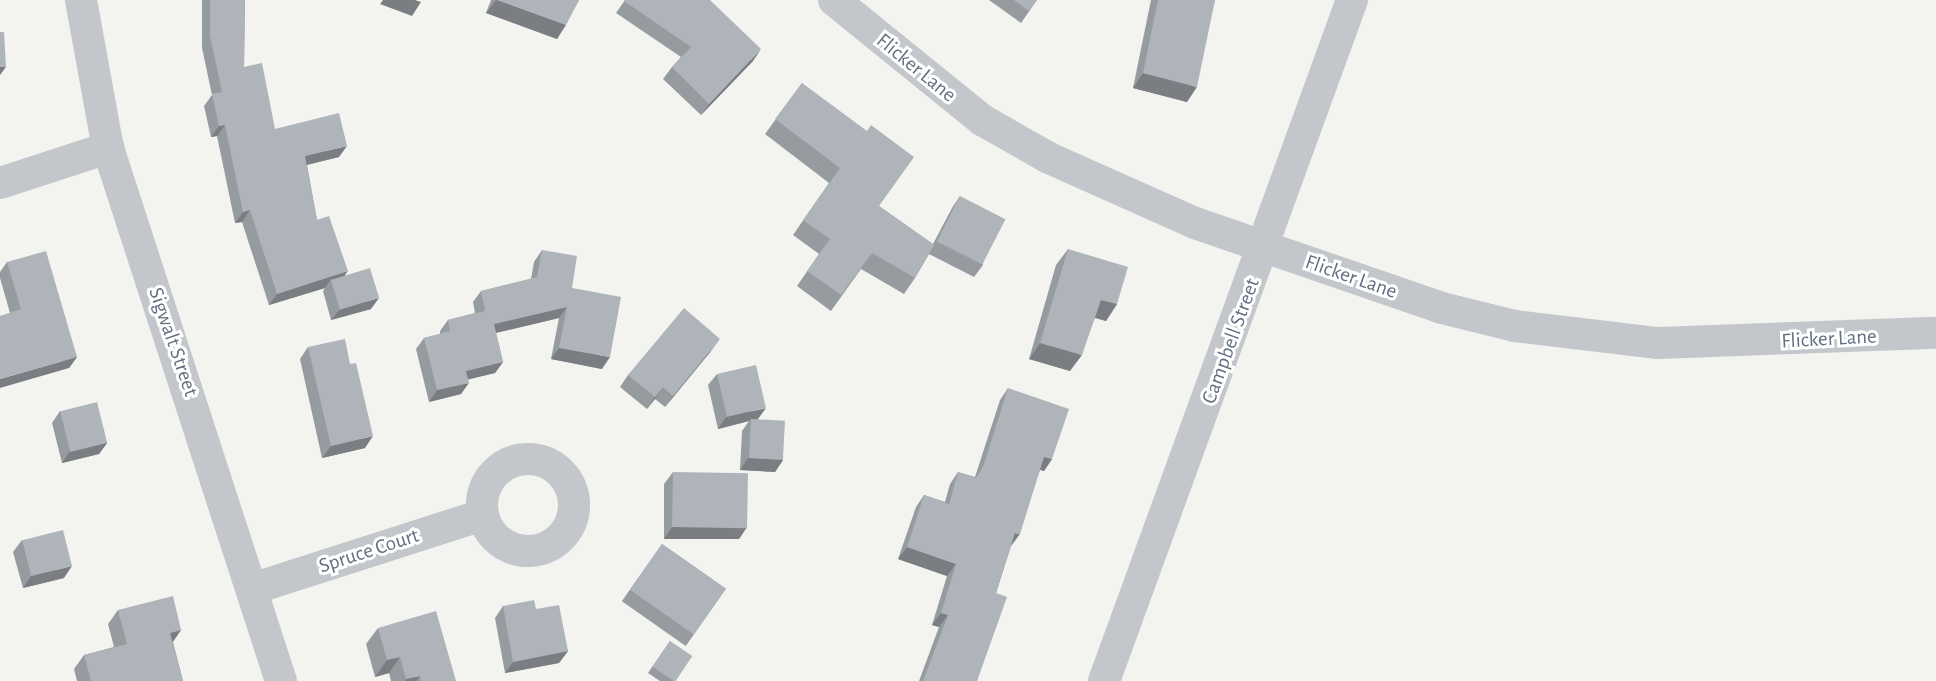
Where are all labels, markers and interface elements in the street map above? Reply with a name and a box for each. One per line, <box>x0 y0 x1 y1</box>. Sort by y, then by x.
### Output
street label: Flicker Lane <box>871 28 961 108</box>
street label: Flicker Lane <box>1302 250 1400 304</box>
street label: Campbell Street <box>1197 275 1265 407</box>
street label: Sigwalt Street <box>143 284 203 400</box>
street label: Flicker Lane <box>1781 324 1877 354</box>
street label: Spruce Court <box>316 523 422 579</box>

